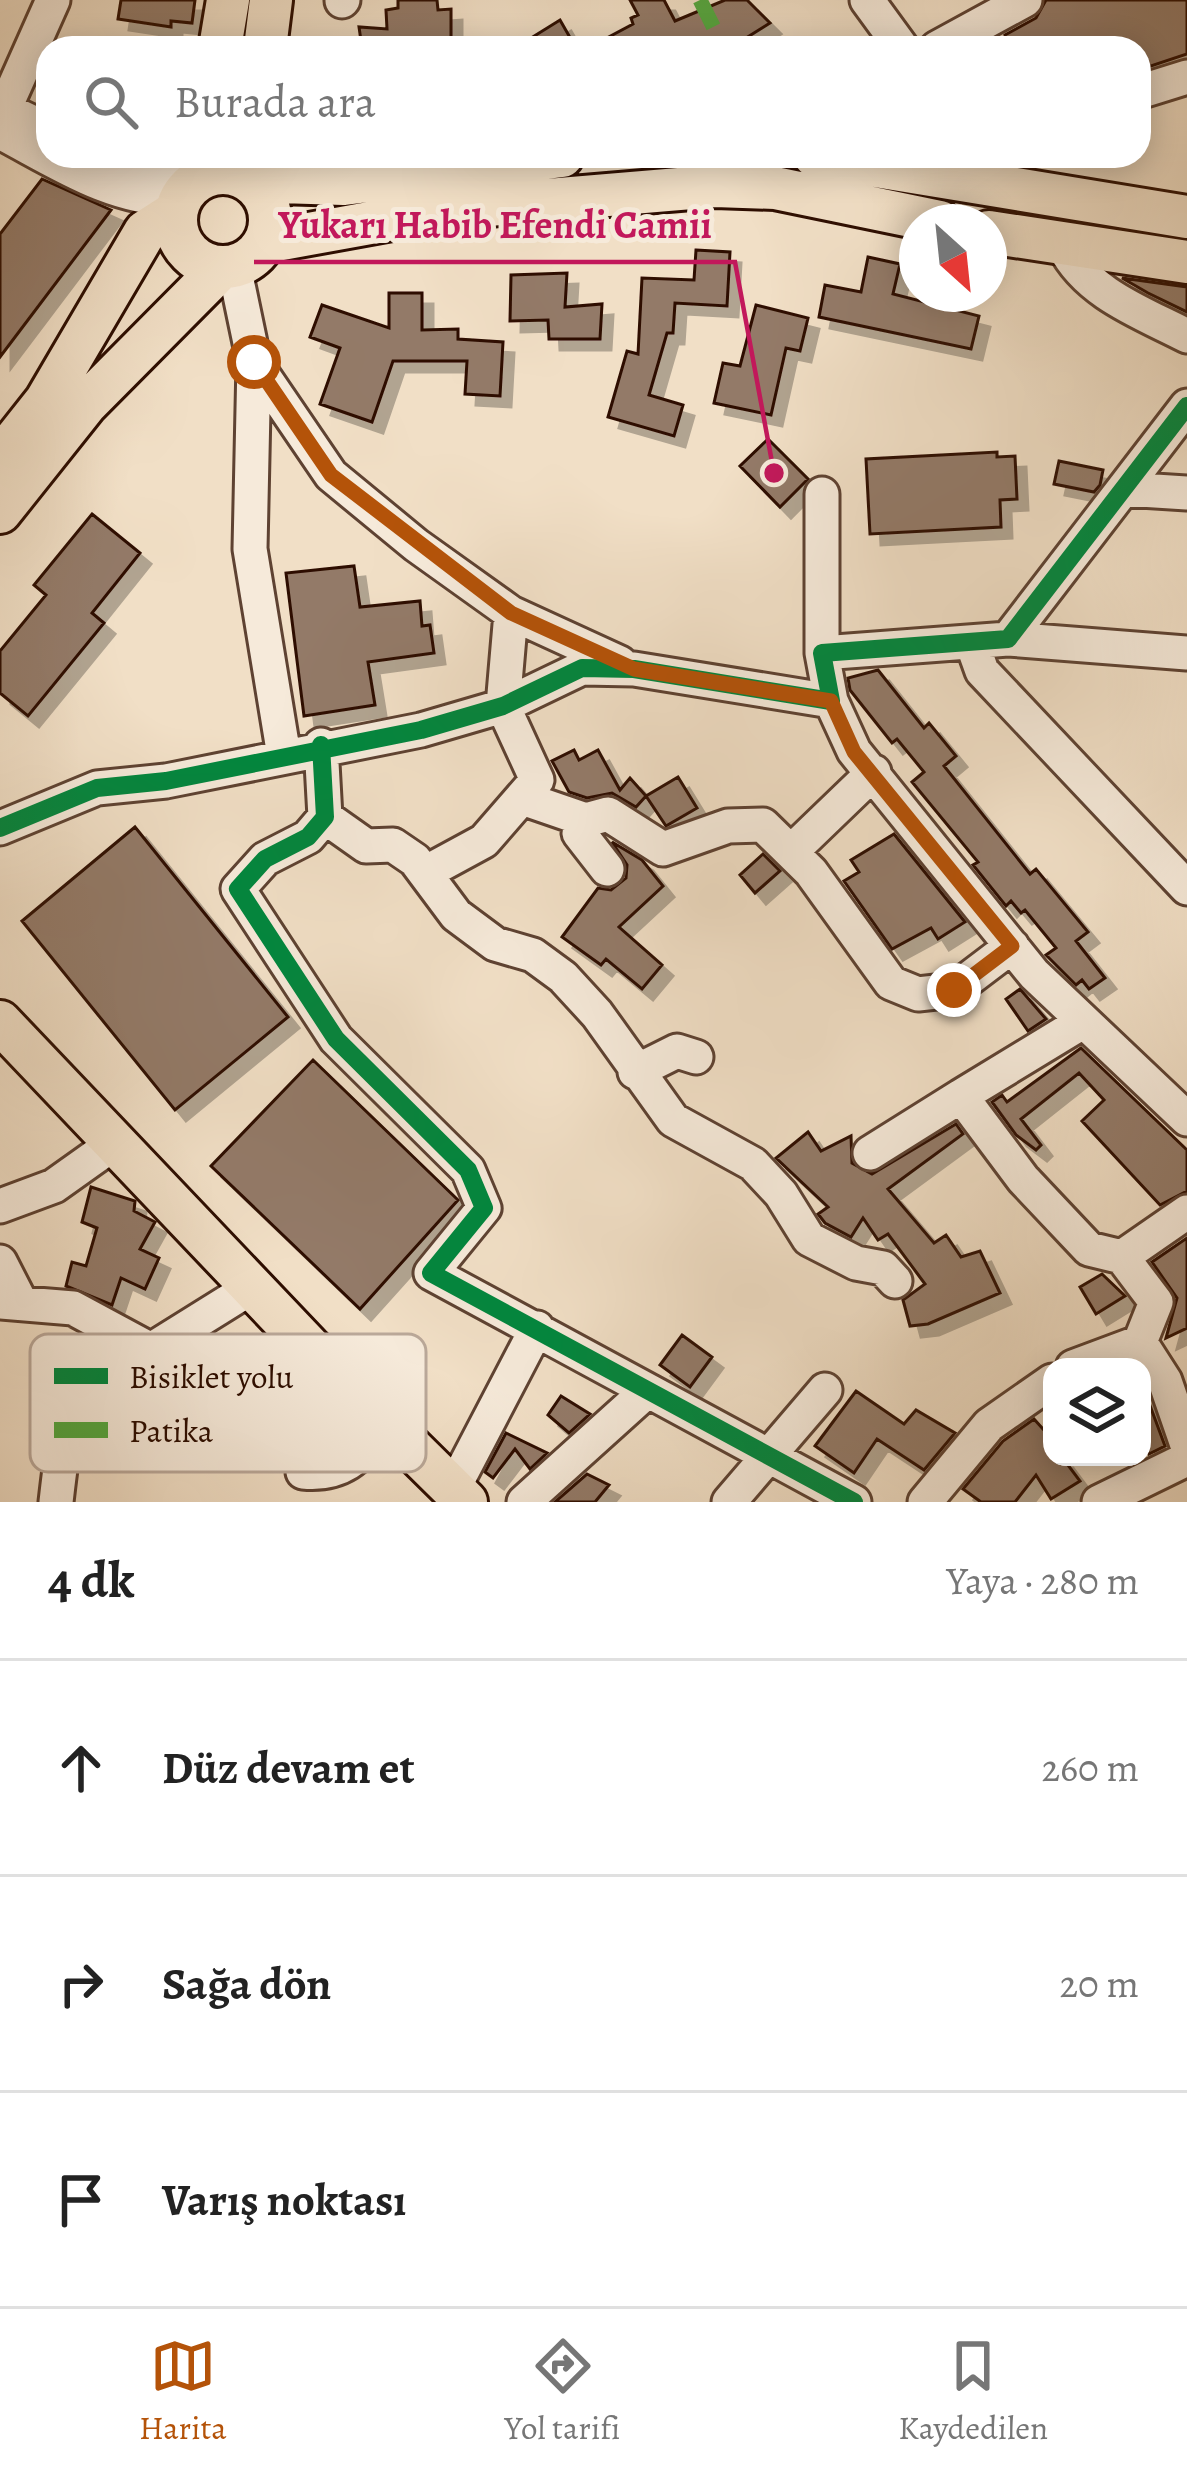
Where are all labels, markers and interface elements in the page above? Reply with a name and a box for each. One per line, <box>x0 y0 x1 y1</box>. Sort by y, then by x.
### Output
search box <box>36 36 1151 168</box>
icon: search <box>78 69 144 135</box>
text: Burada ara <box>174 71 376 133</box>
callout: Yukarı Habib Efendi Camii <box>254 187 735 262</box>
text: Yukarı Habib Efendi Camii <box>277 198 712 251</box>
north arrow <box>899 204 1007 312</box>
route start <box>227 335 281 389</box>
route end <box>927 963 981 1017</box>
legend <box>30 1334 426 1472</box>
text: Bisiklet yolu <box>129 1354 294 1399</box>
map controls <box>1043 1358 1151 1466</box>
button: layers <box>1043 1358 1151 1466</box>
text: Patika <box>129 1408 214 1453</box>
text: 4 dk <box>48 1545 135 1615</box>
text: Yaya · 280 m <box>946 1554 1139 1607</box>
icon: ahead <box>48 1735 114 1801</box>
text: Düz devam et <box>162 1737 415 1799</box>
text: 260 m <box>1041 1741 1139 1794</box>
icon: right <box>48 1951 114 2017</box>
text: Sağa dön <box>162 1953 331 2015</box>
text: 20 m <box>1060 1957 1139 2010</box>
icon: arrive <box>48 2167 114 2233</box>
text: Varış noktası <box>162 2169 406 2231</box>
tab: Harita <box>139 2333 227 2450</box>
tab: Yol tarifi <box>505 2333 620 2450</box>
tab: Kaydedilen <box>898 2333 1048 2450</box>

